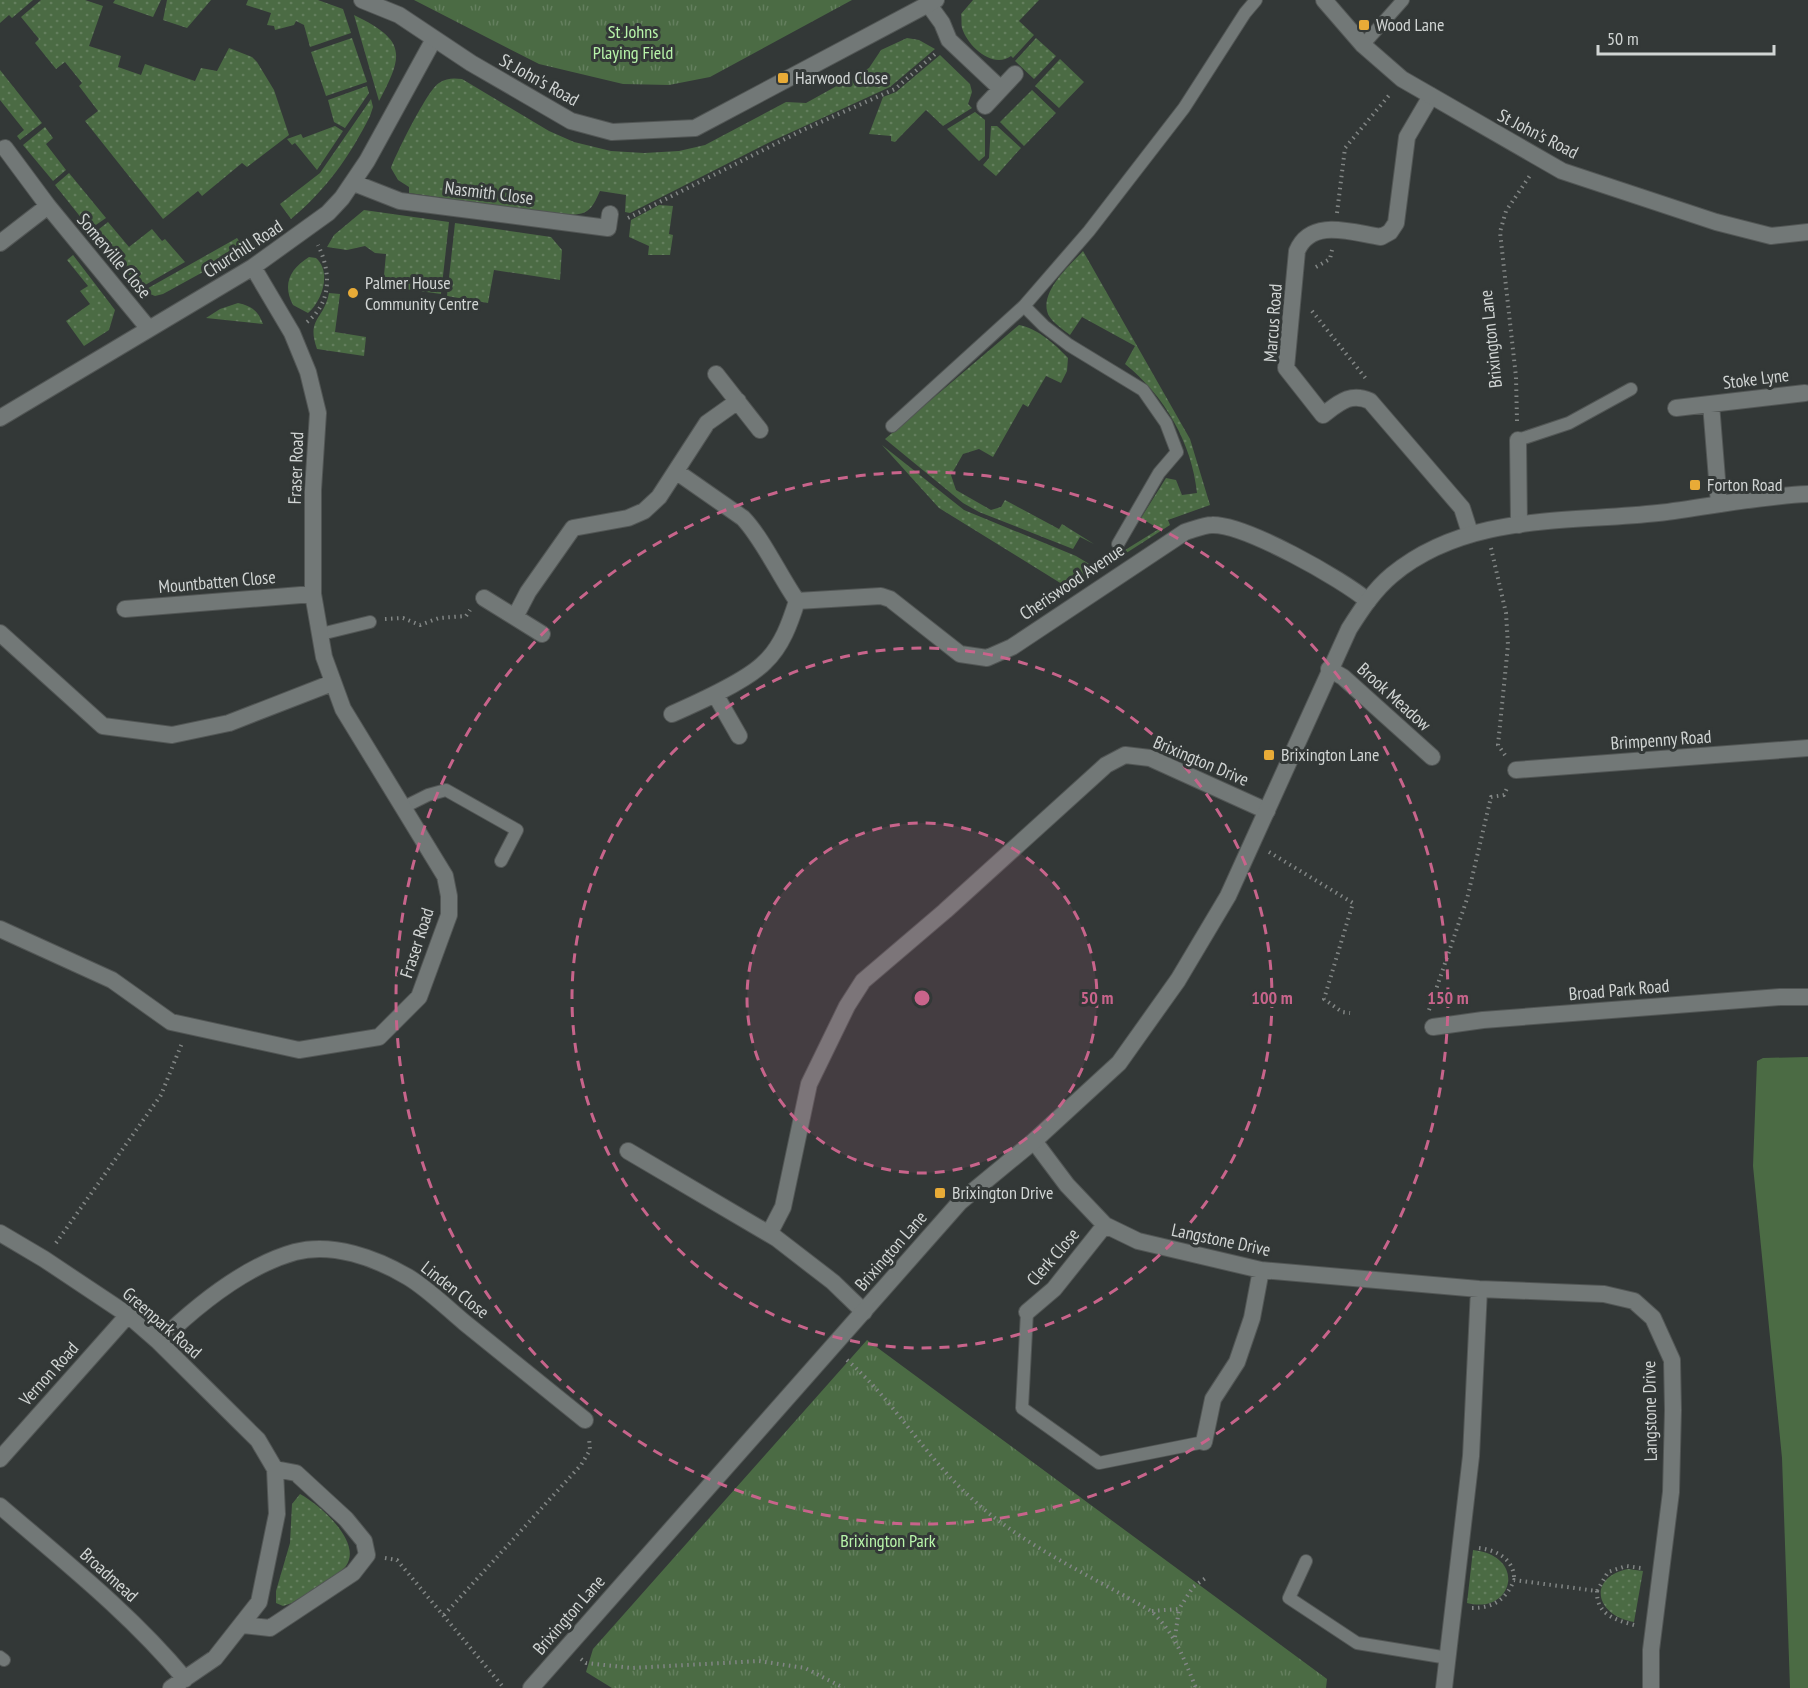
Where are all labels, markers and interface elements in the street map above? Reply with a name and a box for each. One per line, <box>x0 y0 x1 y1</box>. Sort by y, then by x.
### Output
place label: Wood Lane <box>1376 13 1444 36</box>
marker: Wood Lane <box>1357 18 1371 32</box>
scale bar <box>1598 18 1774 56</box>
park label: St Johns Playing Field <box>593 20 673 64</box>
text: 50 m <box>1607 27 1639 50</box>
street label: St John's Road <box>495 48 583 111</box>
place label: Harwood Close <box>795 66 888 89</box>
marker: Harwood Close <box>776 71 790 85</box>
street label: St John's Road <box>1494 103 1582 164</box>
street label: Nasmith Close <box>443 176 535 209</box>
street label: Somerville Close <box>72 209 157 303</box>
street label: Churchill Road <box>199 214 287 283</box>
place label: Palmer House Community Centre <box>365 271 479 315</box>
street label: Marcus Road <box>1258 283 1287 363</box>
marker: Palmer House Community Centre <box>346 286 360 300</box>
street label: Brixington Lane <box>1474 289 1507 389</box>
street label: Stoke Lyne <box>1722 363 1790 394</box>
street label: Fraser Road <box>283 431 308 505</box>
place label: Forton Road <box>1707 473 1783 496</box>
marker: Forton Road <box>1688 478 1702 492</box>
street label: Cheriswood Avenue <box>1015 538 1128 625</box>
street label: Mountbatten Close <box>157 565 277 598</box>
street label: Brook Meadow <box>1353 657 1436 736</box>
street label: Brimpenny Road <box>1610 725 1712 754</box>
street label: Brixington Drive <box>1150 730 1252 791</box>
place label: Brixington Lane <box>1281 743 1379 766</box>
marker: Brixington Lane <box>1262 748 1276 762</box>
street label: Fraser Road <box>394 905 439 981</box>
street label: Broad Park Road <box>1568 974 1670 1005</box>
text: 50 m <box>1081 986 1113 1009</box>
text: 100 m <box>1251 986 1293 1009</box>
text: 150 m <box>1427 986 1469 1009</box>
centre of rings <box>912 988 932 1008</box>
place label: Brixington Drive <box>952 1181 1053 1204</box>
marker: Brixington Drive <box>933 1186 947 1200</box>
street label: Brixington Lane <box>850 1206 932 1295</box>
street label: Langstone Drive <box>1169 1218 1273 1261</box>
street label: Clerk Close <box>1021 1223 1084 1290</box>
street label: Linden Close <box>417 1256 494 1323</box>
street label: Greenpark Road <box>118 1282 207 1363</box>
street label: Vernon Road <box>13 1337 83 1411</box>
street label: Langstone Drive <box>1637 1361 1662 1462</box>
park label: Brixington Park <box>840 1529 936 1552</box>
street label: Broadmead <box>76 1543 143 1607</box>
street label: Brixington Lane <box>528 1570 610 1659</box>

